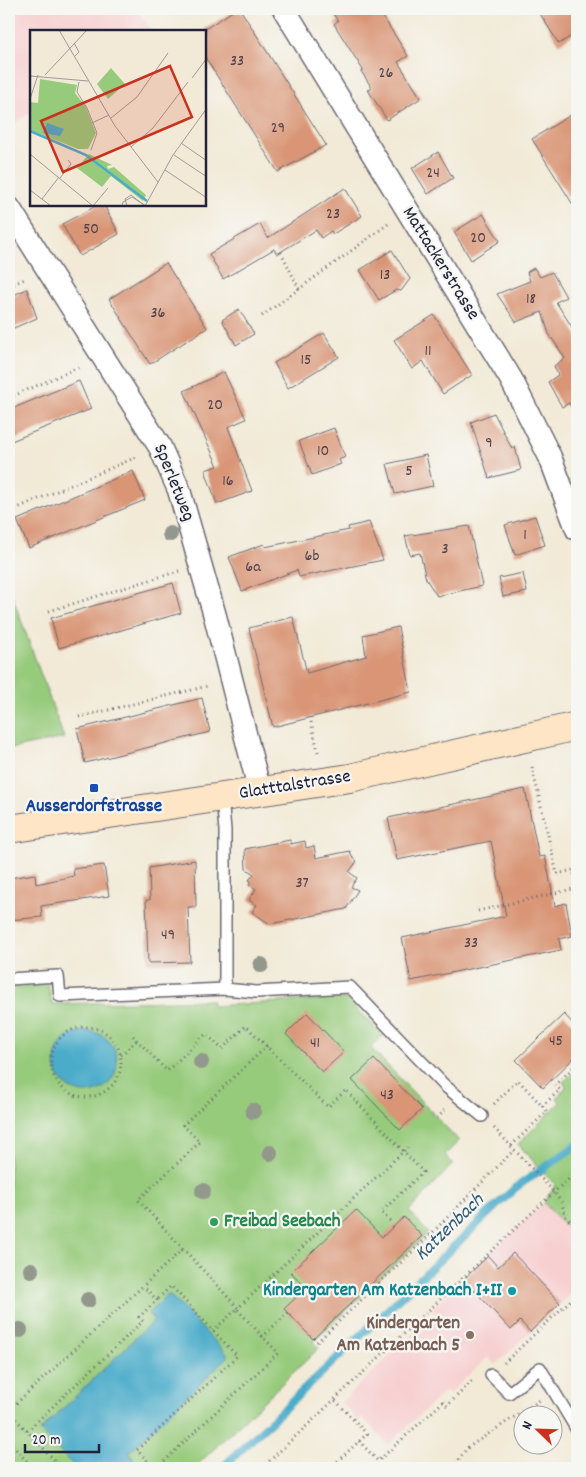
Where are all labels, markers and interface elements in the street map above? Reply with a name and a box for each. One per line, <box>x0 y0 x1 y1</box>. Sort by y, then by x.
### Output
inset map <box>30 30 206 206</box>
house number: 33 <box>230 50 244 73</box>
house number: 26 <box>379 62 394 85</box>
house number: 29 <box>271 117 285 140</box>
house number: 24 <box>426 162 440 185</box>
street label: Mattackerstrasse <box>394 202 486 326</box>
house number: 23 <box>326 203 340 226</box>
house number: 50 <box>83 218 99 241</box>
house number: 20 <box>470 227 486 250</box>
house number: 13 <box>380 264 390 287</box>
house number: 18 <box>526 288 536 311</box>
house number: 36 <box>151 302 166 325</box>
house number: 11 <box>424 340 432 363</box>
house number: 15 <box>301 349 311 372</box>
house number: 20 <box>207 394 223 417</box>
house number: 9 <box>485 432 493 455</box>
street label: Sperletweg <box>145 440 201 526</box>
house number: 10 <box>317 440 329 463</box>
house number: 5 <box>405 460 413 483</box>
house number: 16 <box>222 470 234 493</box>
house number: 1 <box>523 524 527 547</box>
house number: 3 <box>441 538 449 561</box>
house number: 6b <box>305 545 319 568</box>
house number: 6a <box>245 556 261 579</box>
street label: Glatttalstrasse <box>237 764 353 808</box>
marker: Ausserdorfstrasse <box>88 782 100 794</box>
place label: Ausserdorfstrasse <box>26 794 162 821</box>
house number: 37 <box>295 872 309 895</box>
house number: 49 <box>161 924 175 947</box>
house number: 33 <box>464 932 478 955</box>
house number: 45 <box>549 1030 563 1053</box>
house number: 41 <box>310 1032 320 1055</box>
house number: 43 <box>380 1084 394 1107</box>
water label: Katzenbach <box>409 1187 492 1268</box>
place label: Freibad Seebach <box>224 1209 341 1236</box>
marker: Freibad Seebach <box>208 1216 220 1228</box>
place label: Kindergarten Am Katzenbach I+II <box>263 1278 502 1305</box>
marker: Kindergarten Am Katzenbach I+II <box>506 1285 518 1297</box>
place label: Kindergarten Am Katzenbach 5 <box>337 1311 460 1360</box>
marker: Kindergarten Am Katzenbach 5 <box>464 1329 476 1341</box>
north arrow <box>514 1404 564 1454</box>
text: N <box>517 1419 538 1433</box>
scale bar <box>25 1422 99 1454</box>
text: 20 m <box>32 1430 60 1452</box>

